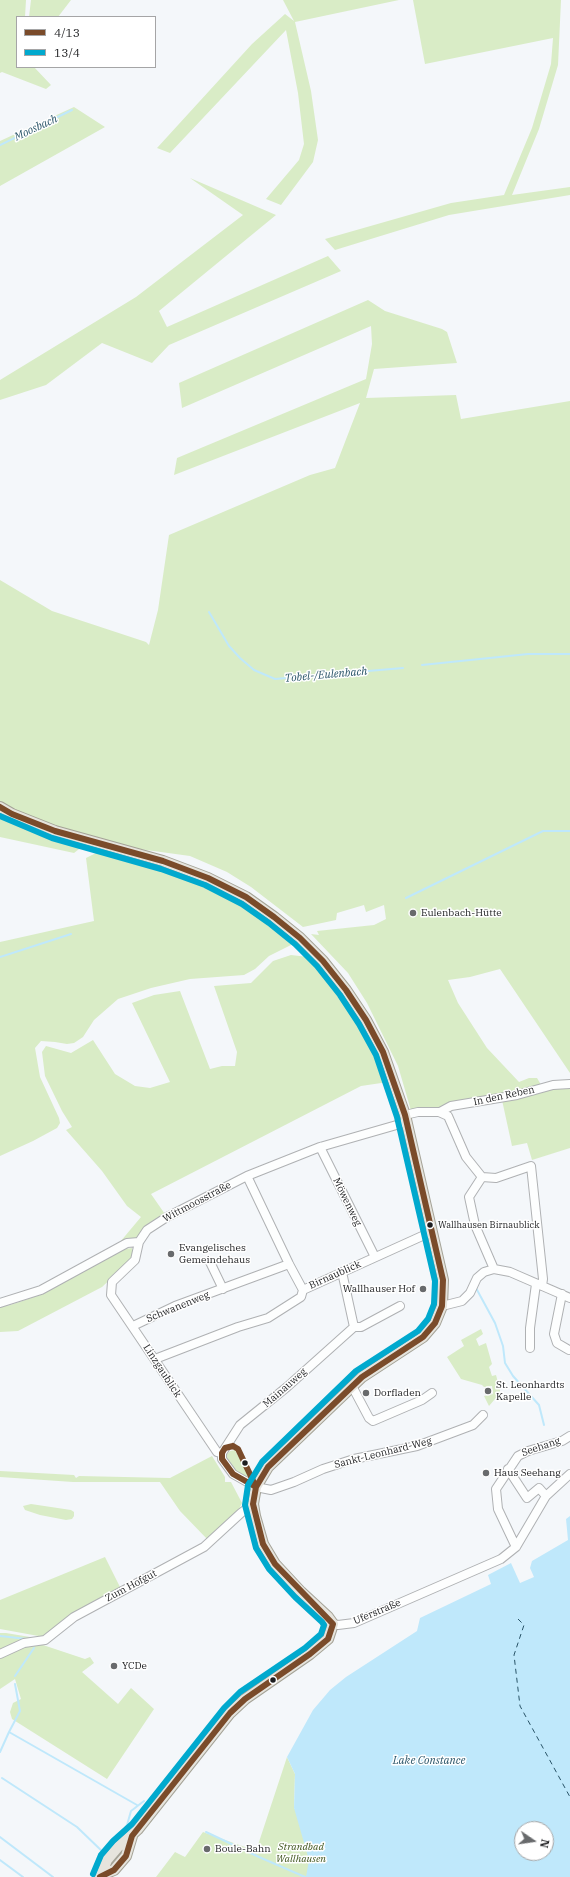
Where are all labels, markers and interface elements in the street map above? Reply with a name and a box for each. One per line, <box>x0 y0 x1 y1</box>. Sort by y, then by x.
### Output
legend <box>16 16 156 68</box>
text: 4/13 <box>54 25 80 40</box>
text: 13/4 <box>54 45 80 60</box>
water label: Moosbach <box>12 112 60 144</box>
water label: Tobel-/Eulenbach <box>284 665 368 685</box>
place label: Eulenbach-Hütte <box>421 907 502 919</box>
marker: Eulenbach-Hütte <box>408 908 418 918</box>
street label: In den Reben <box>472 1084 536 1108</box>
street label: Möwenweg <box>330 1176 364 1228</box>
street label: Wittmoosstraße <box>161 1179 233 1225</box>
marker: Wallhausen Birnaublick <box>425 1220 435 1230</box>
place label: Wallhausen Birnaublick <box>438 1220 539 1230</box>
place label: Evangelisches Gemeindehaus <box>179 1242 250 1266</box>
marker: Evangelisches Gemeindehaus <box>166 1249 176 1259</box>
street label: Birnaublick <box>307 1258 363 1292</box>
place label: Wallhauser Hof <box>343 1283 415 1295</box>
marker: Wallhauser Hof <box>418 1284 428 1294</box>
street label: Schwanenweg <box>145 1289 211 1325</box>
street label: Linzgaublick <box>140 1342 184 1400</box>
street label: Mainauweg <box>261 1366 309 1410</box>
place label: St. Leonhardts Kapelle <box>496 1379 564 1402</box>
marker: St. Leonhardts Kapelle <box>483 1386 493 1396</box>
place label: Dorfladen <box>374 1387 421 1399</box>
marker: Dorfladen <box>361 1388 371 1398</box>
street label: Sankt-Leonhard-Weg <box>333 1435 433 1471</box>
street label: Seehang <box>520 1435 562 1459</box>
unlabelled marker <box>240 1458 250 1468</box>
place label: Haus Seehang <box>494 1467 561 1479</box>
marker: Haus Seehang <box>481 1468 491 1478</box>
street label: Zum Hofgut <box>103 1567 159 1605</box>
street label: Uferstraße <box>351 1597 403 1627</box>
place label: YCDe <box>122 1660 147 1672</box>
marker: YCDe <box>109 1661 119 1671</box>
unlabelled marker <box>268 1675 278 1685</box>
water label: Lake Constance <box>393 1754 465 1768</box>
north arrow <box>514 1821 554 1861</box>
text: N <box>537 1838 553 1849</box>
park label: Strandbad Wallhausen <box>276 1841 326 1864</box>
place label: Boule-Bahn <box>215 1843 271 1855</box>
marker: Boule-Bahn <box>202 1844 212 1854</box>

